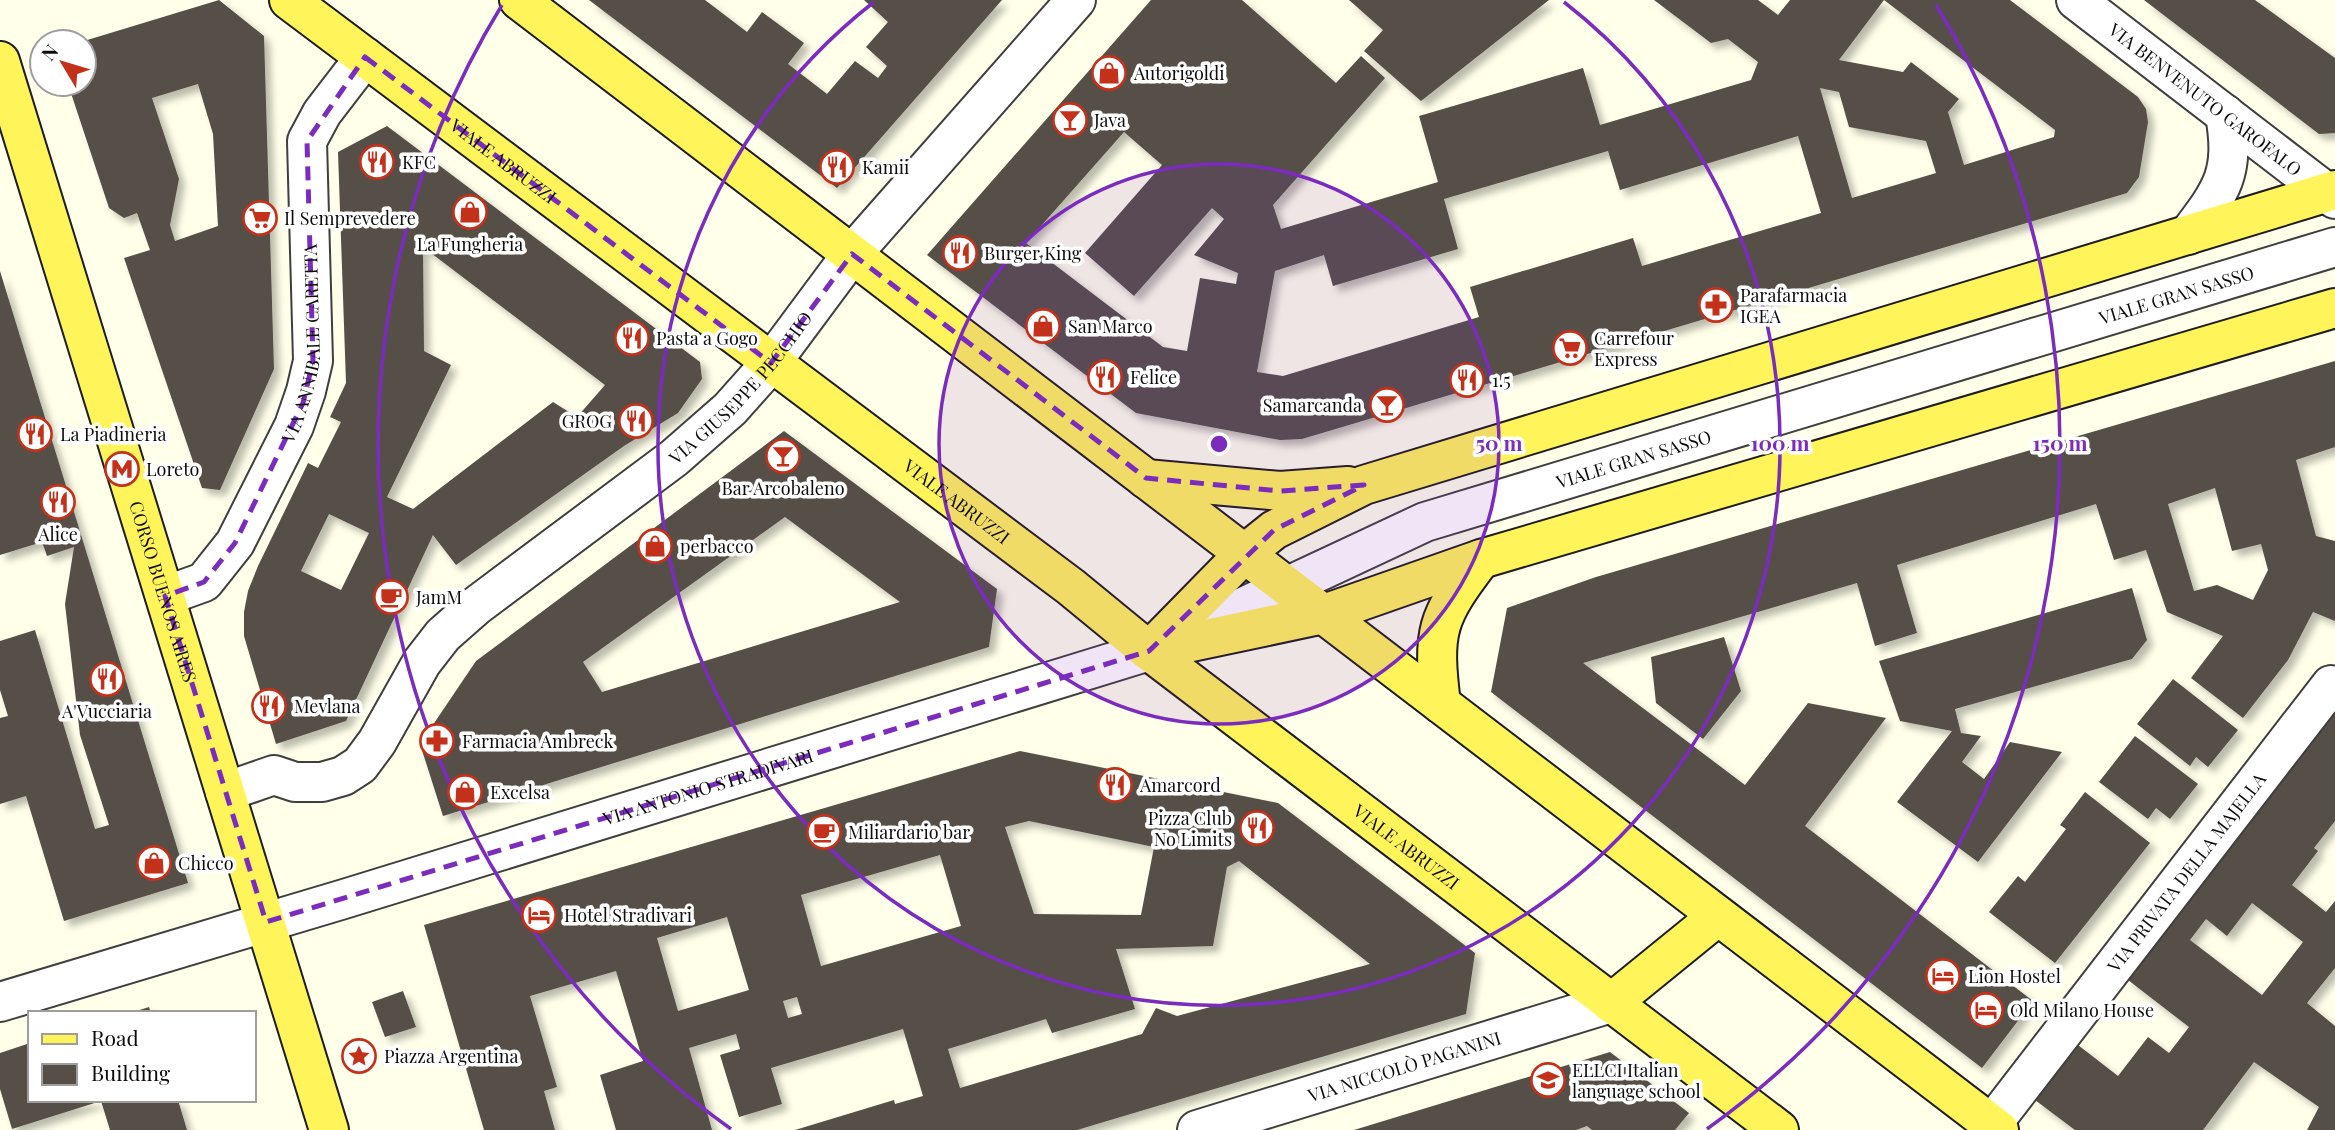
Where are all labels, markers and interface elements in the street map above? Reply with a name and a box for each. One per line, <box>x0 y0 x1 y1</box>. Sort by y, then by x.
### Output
street label: VIA BENVENUTO GAROFALO <box>2103 17 2307 181</box>
north arrow <box>28 28 98 98</box>
text: N <box>34 38 63 65</box>
shop icon: Autorigoldi <box>1090 54 1128 92</box>
place label: Autorigoldi <box>1133 61 1225 85</box>
bar icon: Java <box>1051 101 1089 139</box>
place label: Java <box>1093 108 1126 132</box>
street label: VIALE ABRUZZI <box>444 112 561 209</box>
restaurant icon: KFC <box>358 143 396 181</box>
restaurant icon: Kamii <box>818 148 856 186</box>
place label: KFC <box>402 150 436 174</box>
place label: Kamii <box>862 155 909 179</box>
shop icon: La Fungheria <box>451 193 489 231</box>
supermarket icon: Il Semprevedere <box>241 199 279 237</box>
place label: Il Semprevedere <box>284 206 416 230</box>
place label: La Fungheria <box>417 232 523 256</box>
restaurant icon: Burger King <box>941 234 979 272</box>
place label: Burger King <box>984 241 1082 265</box>
street label: VIA ANNIBALE CARETTA <box>275 243 325 448</box>
street label: VIALE GRAN SASSO <box>2095 260 2257 330</box>
place label: Parafarmacia IGEA <box>1740 283 1847 328</box>
pharmacy icon: Parafarmacia IGEA <box>1697 286 1735 324</box>
street label: VIA GIUSEPPE PECCHIO <box>663 306 817 470</box>
shop icon: San Marco <box>1024 307 1062 345</box>
place label: San Marco <box>1068 314 1153 338</box>
restaurant icon: Pasta a Gogo <box>613 319 651 357</box>
place label: Pasta a Gogo <box>656 326 758 350</box>
place label: Carrefour Express <box>1594 326 1674 371</box>
supermarket icon: Carrefour Express <box>1551 329 1589 367</box>
restaurant icon: Felice <box>1086 358 1124 396</box>
restaurant icon: 1.5 <box>1448 361 1486 399</box>
place label: Felice <box>1130 365 1177 389</box>
place label: 1.5 <box>1492 368 1511 392</box>
bar icon: Samarcanda <box>1368 386 1406 424</box>
place label: Samarcanda <box>1263 393 1362 417</box>
restaurant icon: GROG <box>617 402 655 440</box>
place label: GROG <box>562 409 612 433</box>
restaurant icon: La Piadineria <box>16 415 54 453</box>
place label: La Piadineria <box>60 422 166 446</box>
street label: VIALE GRAN SASSO <box>1552 424 1714 494</box>
text: 50 m <box>1475 428 1523 456</box>
text: 100 m <box>1750 428 1810 456</box>
text: 150 m <box>2033 428 2087 456</box>
centre of rings <box>1207 432 1231 456</box>
bar icon: Bar Arcobaleno <box>764 437 802 475</box>
metro station icon: Loreto <box>103 450 141 488</box>
street label: VIALE ABRUZZI <box>898 453 1015 549</box>
place label: Loreto <box>146 457 200 481</box>
place label: Bar Arcobaleno <box>721 476 845 500</box>
restaurant icon: Alice <box>39 483 77 521</box>
street label: CORSO BUENOS AIRES <box>124 498 202 685</box>
place label: Alice <box>37 522 78 546</box>
shop icon: perbacco <box>636 527 674 565</box>
place label: perbacco <box>680 534 754 558</box>
cafe icon: JamM <box>372 578 410 616</box>
place label: JamM <box>415 585 462 609</box>
restaurant icon: A'Vucciaria <box>88 660 126 698</box>
restaurant icon: Mevlana <box>250 687 288 725</box>
place label: Mevlana <box>294 694 361 718</box>
place label: A'Vucciaria <box>61 699 152 723</box>
pharmacy icon: Farmacia Ambreck <box>418 722 456 760</box>
place label: Farmacia Ambreck <box>462 729 614 753</box>
street label: VIA ANTONIO STRADIVARI <box>599 743 816 831</box>
restaurant icon: Amarcord <box>1096 766 1134 804</box>
street label: VIA PRIVATA DELLA MAJELLA <box>2101 767 2271 978</box>
shop icon: Excelsa <box>446 773 484 811</box>
place label: Amarcord <box>1139 773 1221 797</box>
place label: Excelsa <box>490 780 550 804</box>
street label: VIALE ABRUZZI <box>1348 798 1464 895</box>
place label: Pizza Club No Limits <box>1148 806 1232 851</box>
restaurant icon: Pizza Club No Limits <box>1238 809 1276 847</box>
cafe icon: Miliardario bar <box>805 813 843 851</box>
place label: Miliardario bar <box>848 820 970 844</box>
shop icon: Chicco <box>135 844 173 882</box>
place label: Chicco <box>178 851 234 875</box>
hotel icon: Hotel Stradivari <box>520 896 558 934</box>
place label: Hotel Stradivari <box>564 903 692 927</box>
hotel icon: Lion Hostel <box>1924 957 1962 995</box>
place label: Lion Hostel <box>1968 964 2061 988</box>
hotel icon: Old Milano House <box>1967 991 2005 1029</box>
place label: Old Milano House <box>2010 998 2154 1022</box>
legend <box>28 1011 256 1102</box>
text: Road <box>91 1023 139 1051</box>
street label: VIA NICCOLÒ PAGANINI <box>1304 1025 1504 1108</box>
place icon: Piazza Argentina <box>340 1037 378 1075</box>
place label: Piazza Argentina <box>384 1044 518 1068</box>
text: Building <box>91 1058 170 1086</box>
place label: ELLCI Italian language school <box>1572 1058 1701 1103</box>
school or university icon: ELLCI Italian language school <box>1529 1061 1567 1099</box>

